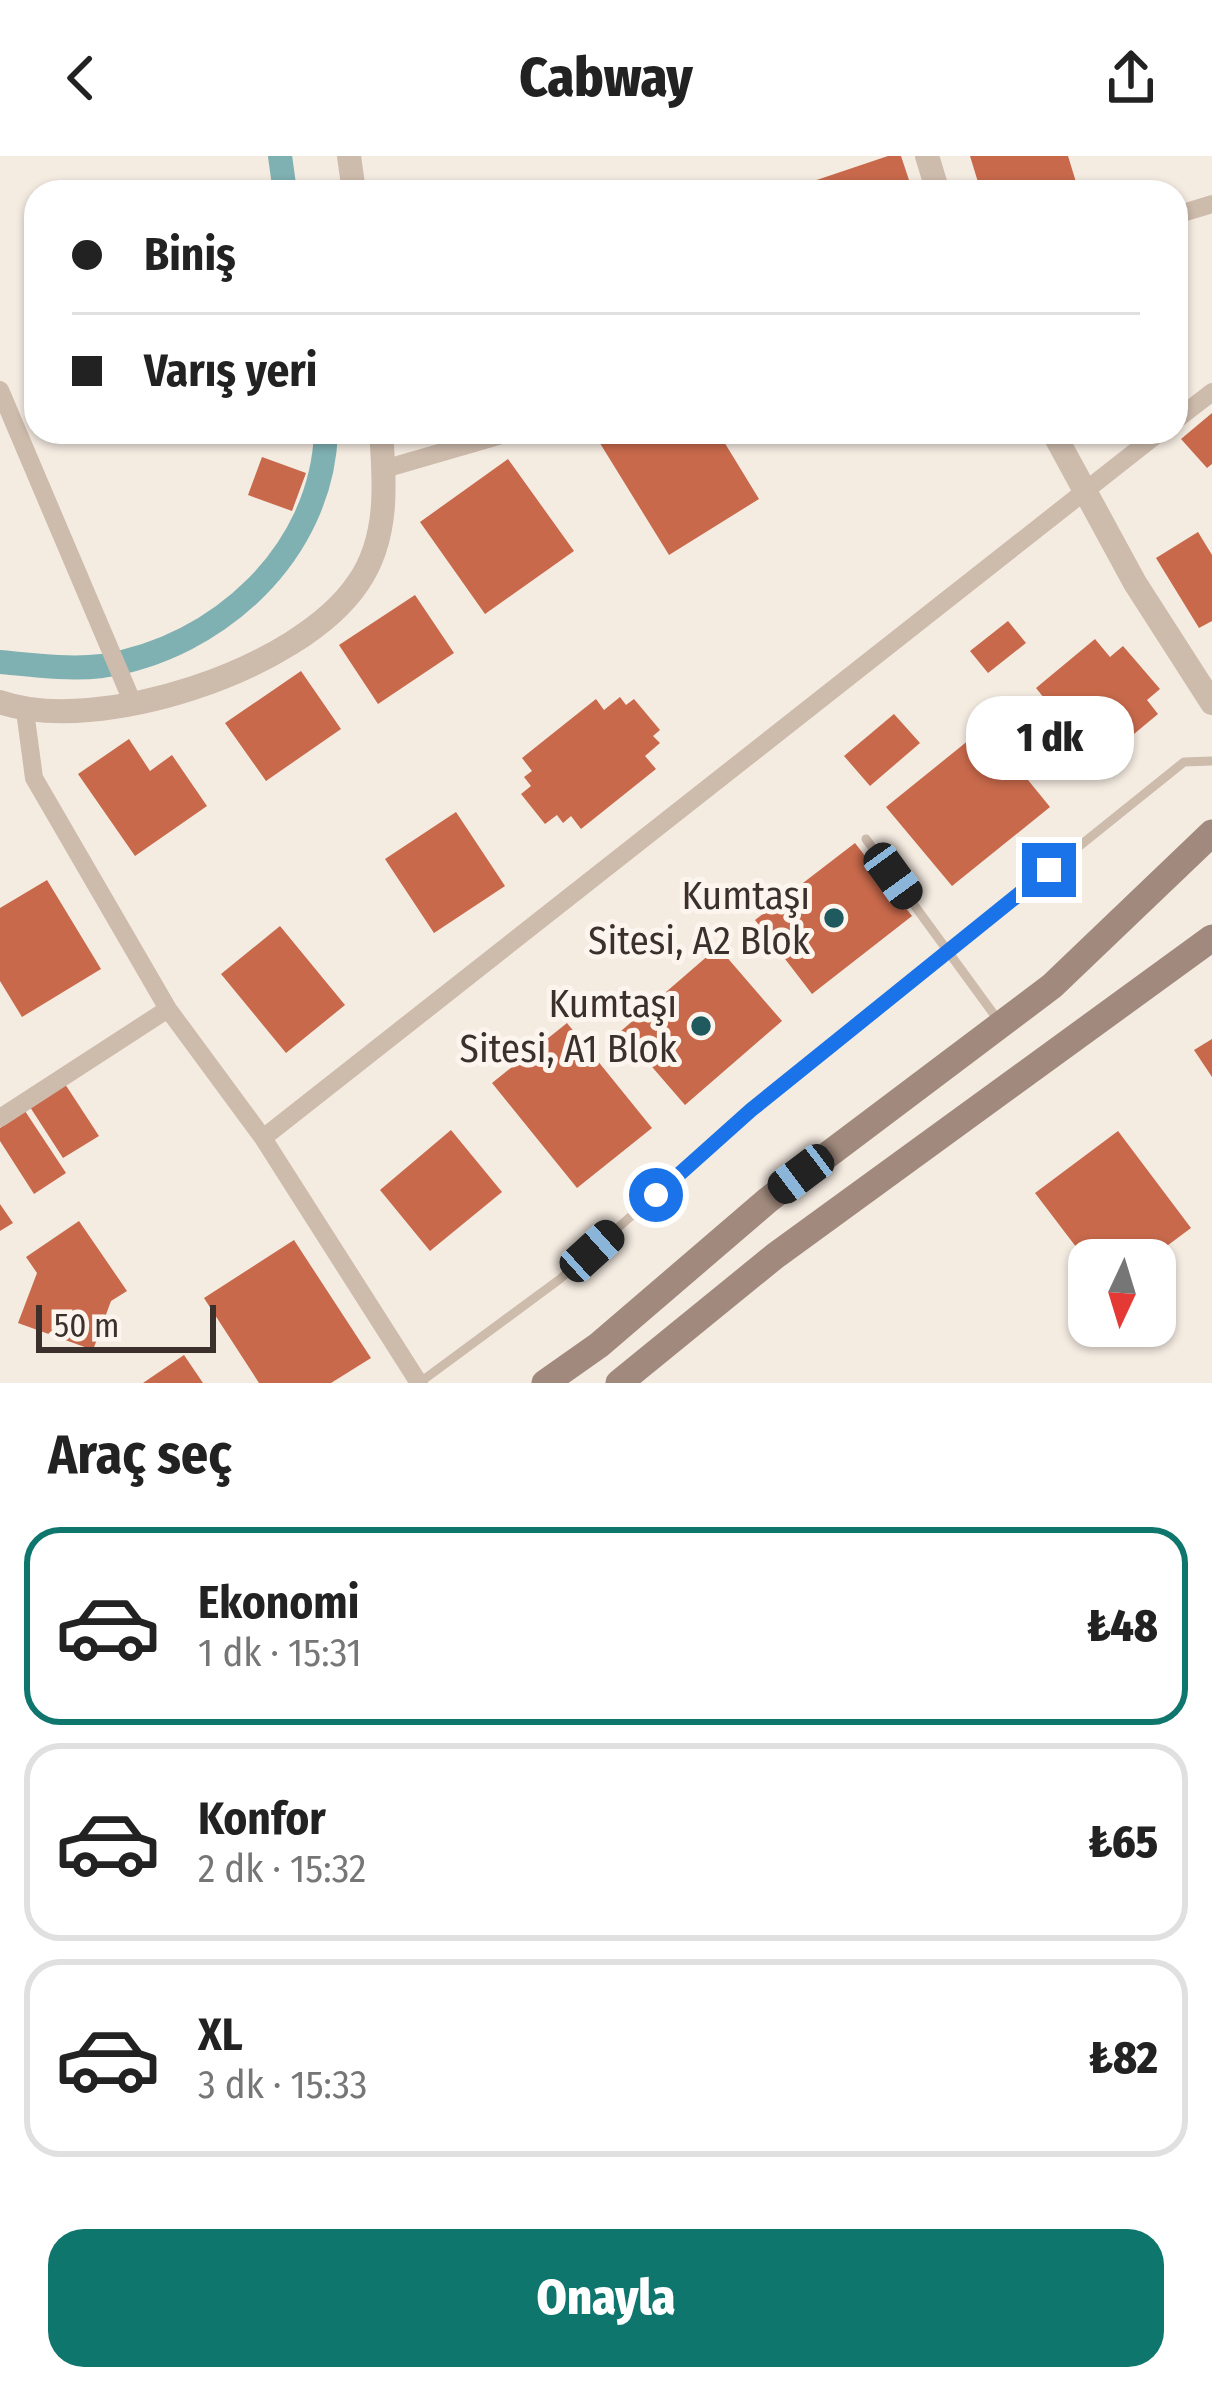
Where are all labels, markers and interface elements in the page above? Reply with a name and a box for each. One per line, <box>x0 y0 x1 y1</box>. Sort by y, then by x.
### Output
icon: back <box>48 45 114 111</box>
icon: share <box>1098 45 1164 111</box>
text: Cabway <box>519 46 693 110</box>
text: Biniş <box>144 228 236 282</box>
text: Varış yeri <box>144 344 317 398</box>
callout: 1 dk <box>965 696 1133 780</box>
text: 1 dk <box>1017 715 1083 761</box>
car <box>857 836 929 916</box>
route end <box>1022 843 1076 897</box>
place label: Kumtaşı Sitesi, A2 Blok <box>588 873 811 964</box>
marker: Kumtaşı Sitesi, A2 Blok <box>821 905 847 931</box>
place label: Kumtaşı Sitesi, A1 Blok <box>460 981 678 1072</box>
marker: Kumtaşı Sitesi, A1 Blok <box>688 1013 714 1039</box>
car <box>761 1138 841 1210</box>
route start <box>629 1168 683 1222</box>
car <box>553 1214 631 1288</box>
north arrow <box>1068 1239 1176 1347</box>
map controls <box>1068 1239 1176 1347</box>
scale bar <box>36 1299 216 1352</box>
text: 50 m <box>54 1306 119 1346</box>
text: Araç seç <box>48 1423 232 1487</box>
icon: car <box>54 1572 162 1680</box>
text: Ekonomi <box>198 1576 359 1630</box>
text: ₺48 <box>1086 1599 1158 1653</box>
text: 1 dk · 15:31 <box>198 1630 362 1676</box>
icon: car <box>54 1788 162 1896</box>
text: Konfor <box>198 1792 326 1846</box>
text: ₺65 <box>1088 1815 1158 1869</box>
text: 2 dk · 15:32 <box>198 1846 366 1892</box>
icon: car <box>54 2004 162 2112</box>
text: XL <box>198 2008 243 2062</box>
text: ₺82 <box>1089 2031 1158 2085</box>
text: 3 dk · 15:33 <box>198 2062 367 2108</box>
button: Onayla <box>48 2229 1164 2367</box>

